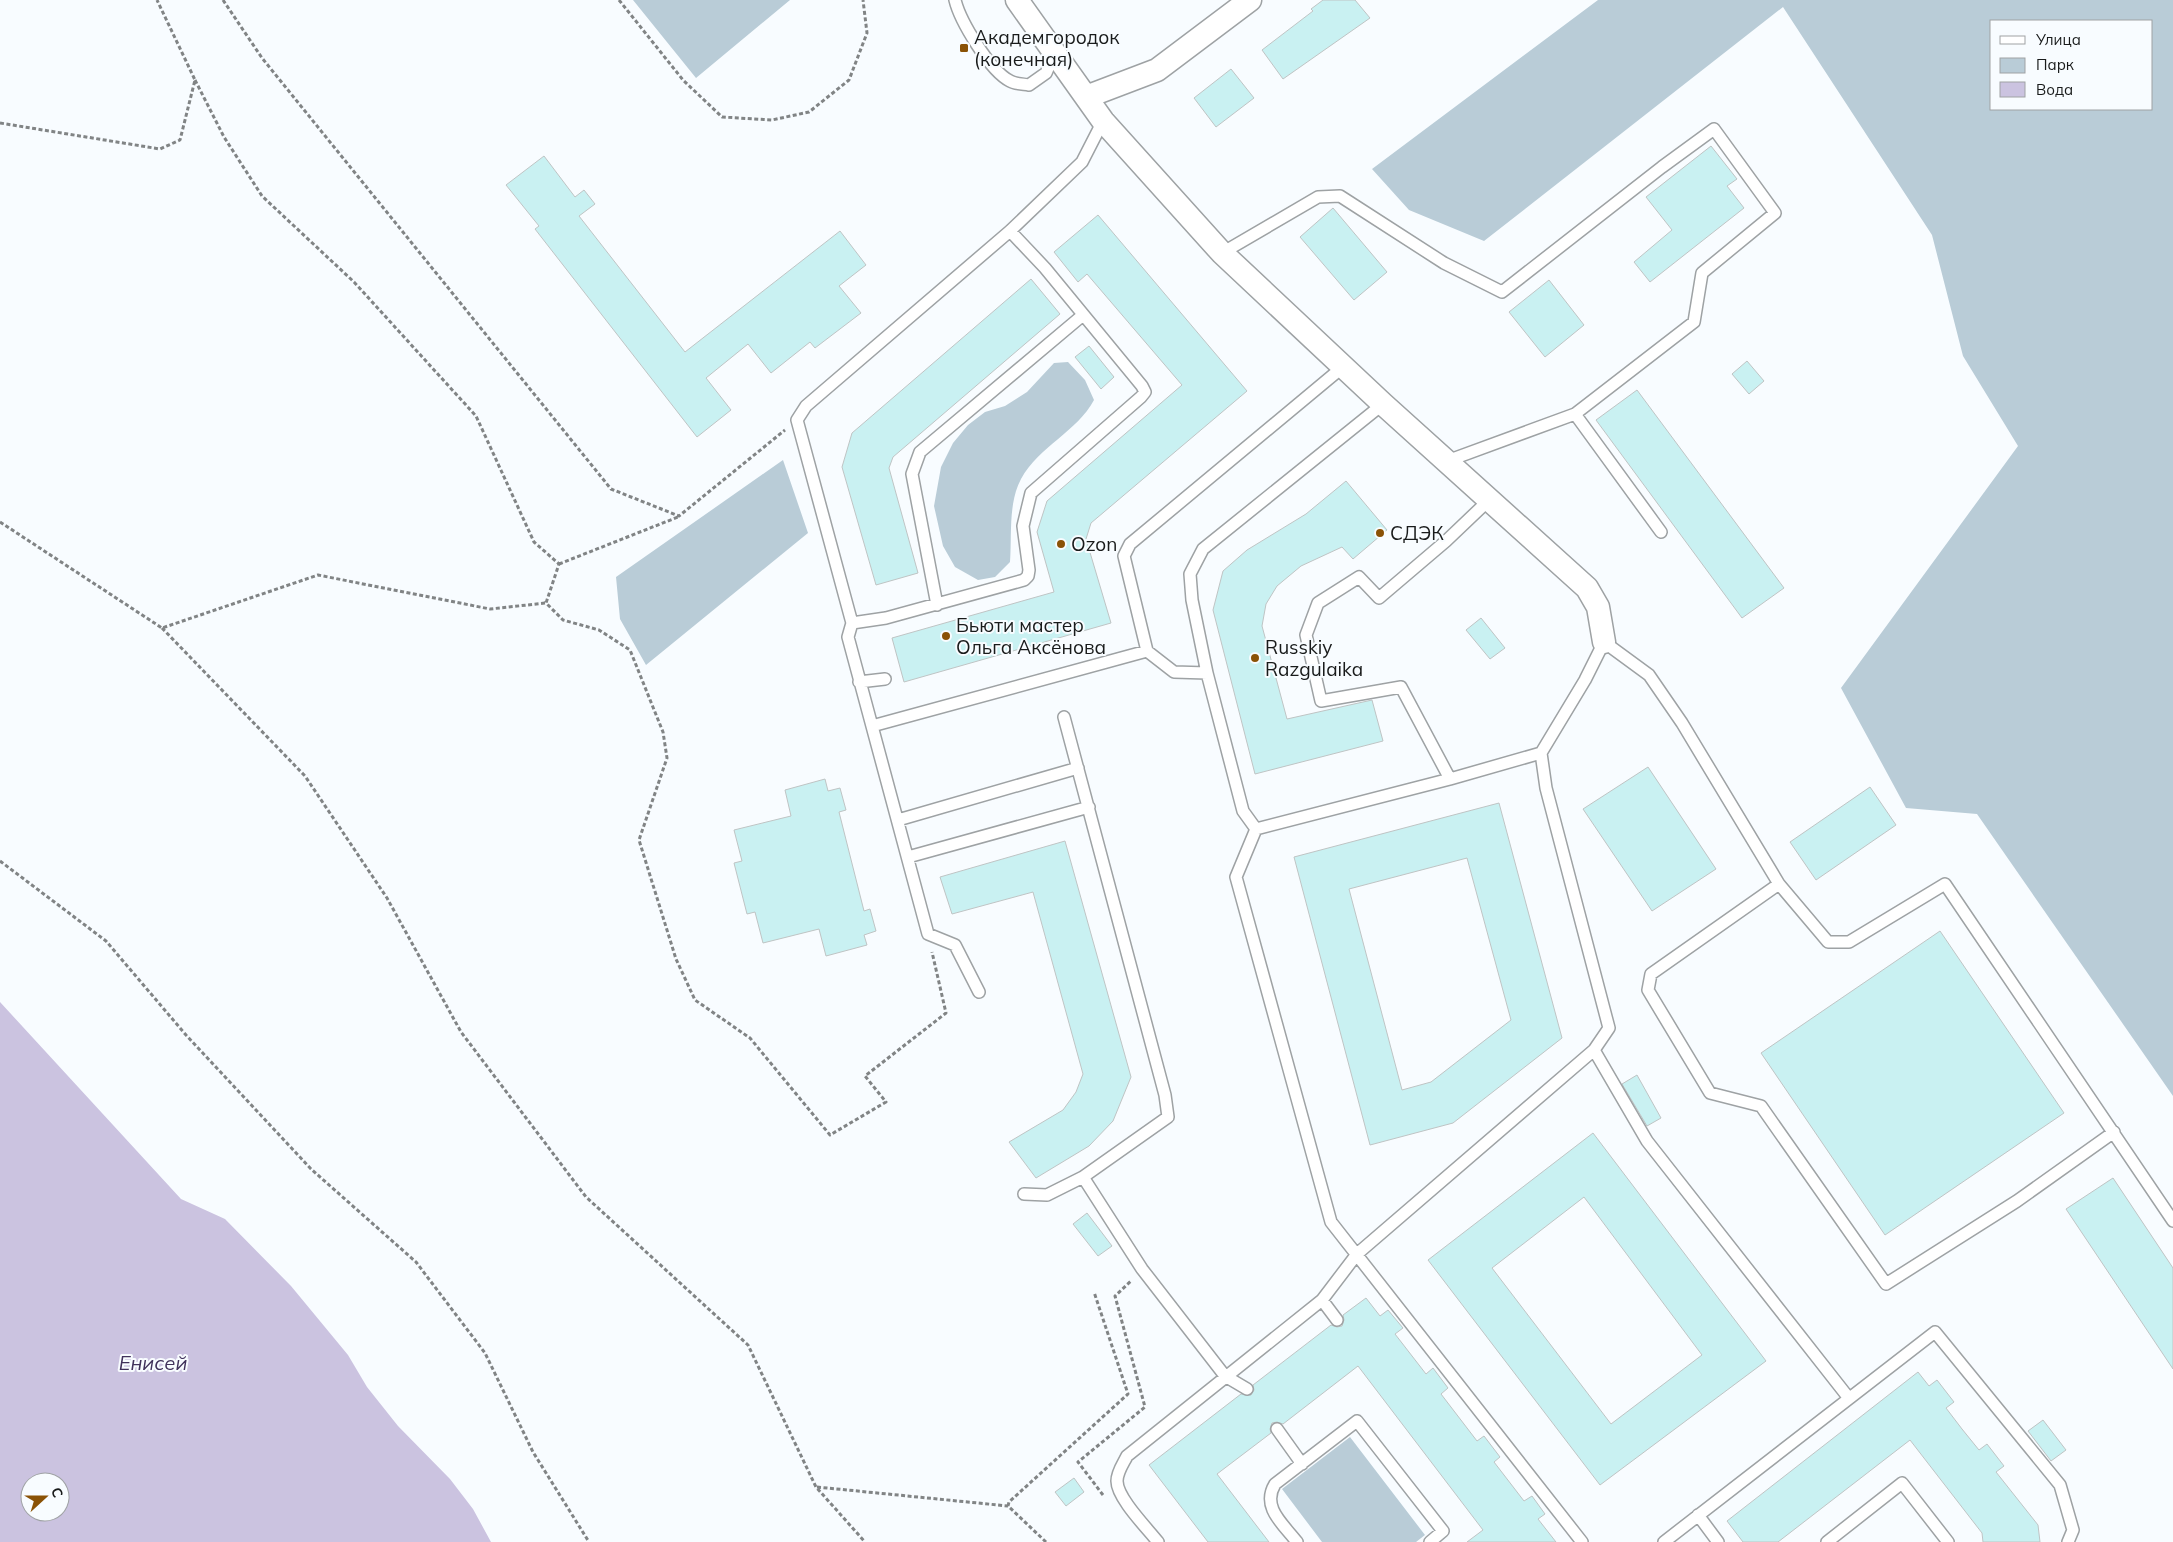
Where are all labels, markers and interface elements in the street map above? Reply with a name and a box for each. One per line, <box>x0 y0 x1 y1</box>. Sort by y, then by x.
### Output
legend <box>1990 20 2153 110</box>
place label: Академгородок (конечная) <box>974 25 1120 71</box>
text: Улица <box>2035 30 2081 49</box>
marker: Академгородок (конечная) <box>958 42 970 54</box>
text: Парк <box>2036 55 2075 74</box>
text: Вода <box>2036 80 2073 99</box>
place label: СДЭК <box>1390 521 1444 545</box>
marker: СДЭК <box>1374 527 1386 539</box>
place label: Ozon <box>1071 532 1117 556</box>
marker: Ozon <box>1055 538 1067 550</box>
place label: Бьюти мастер Oльга Аксёнова <box>956 613 1106 659</box>
marker: Бьюти мастер Oльга Аксёнова <box>940 630 952 642</box>
place label: Russkiy Razgulaika <box>1265 635 1363 681</box>
marker: Russkiy Razgulaika <box>1249 652 1261 664</box>
water label: Енисей <box>119 1350 187 1375</box>
north arrow <box>20 1472 70 1522</box>
text: С <box>47 1485 67 1500</box>

